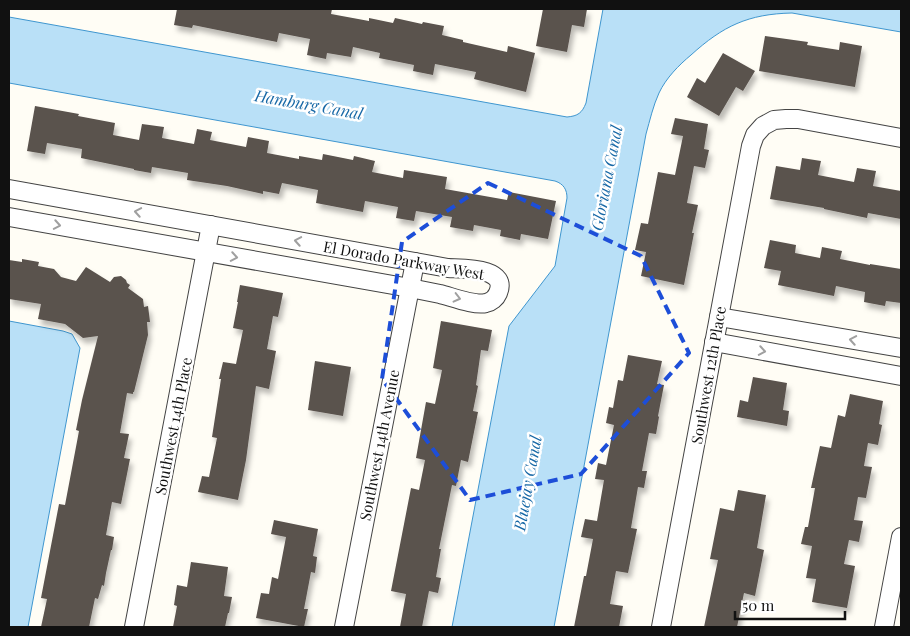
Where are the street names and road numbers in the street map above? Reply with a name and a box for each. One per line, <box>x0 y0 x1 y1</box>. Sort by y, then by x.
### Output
street label: El Dorado Parkway West <box>322 236 487 284</box>
street label: Southwest 12th Place <box>686 305 730 445</box>
street label: Southwest 14th Place <box>150 356 196 496</box>
street label: Southwest 14th Avenue <box>355 368 403 522</box>

